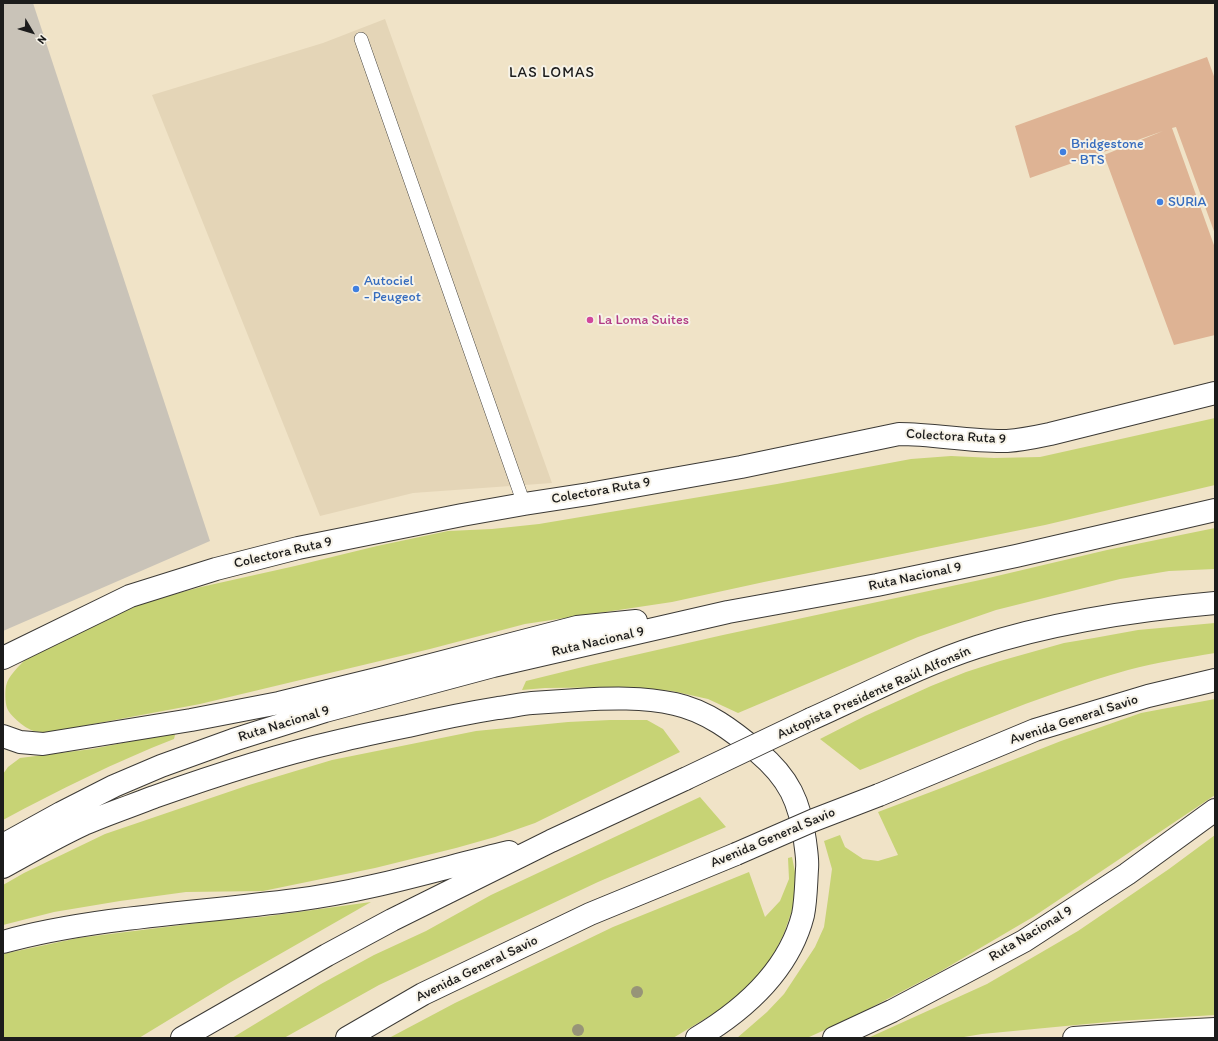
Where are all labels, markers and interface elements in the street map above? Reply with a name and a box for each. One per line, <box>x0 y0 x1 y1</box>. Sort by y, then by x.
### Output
north arrow <box>12 12 52 52</box>
text: N <box>34 33 49 47</box>
district label: LAS LOMAS <box>509 64 595 82</box>
place label: Bridgestone - BTS <box>1071 136 1144 168</box>
marker: Bridgestone - BTS <box>1058 147 1068 157</box>
place label: SURIA <box>1168 194 1206 210</box>
marker: SURIA <box>1155 197 1165 207</box>
place label: Autociel - Peugeot <box>364 273 421 306</box>
marker: Autociel - Peugeot <box>351 284 361 294</box>
place label: La Loma Suites <box>598 312 689 328</box>
marker: La Loma Suites <box>585 315 595 325</box>
street label: Colectora Ruta 9 <box>905 426 1007 448</box>
street label: Colectora Ruta 9 <box>550 474 652 508</box>
street label: Colectora Ruta 9 <box>232 534 334 572</box>
street label: Ruta Nacional 9 <box>867 559 963 595</box>
street label: Ruta Nacional 9 <box>550 623 646 661</box>
street label: Autopista Presidente Raúl Alfonsín <box>775 643 973 743</box>
street label: Avenida General Savio <box>1008 691 1140 749</box>
street label: Ruta Nacional 9 <box>236 702 332 746</box>
street label: Avenida General Savio <box>708 804 838 872</box>
street label: Ruta Nacional 9 <box>986 902 1076 966</box>
street label: Avenida General Savio <box>413 932 541 1006</box>

